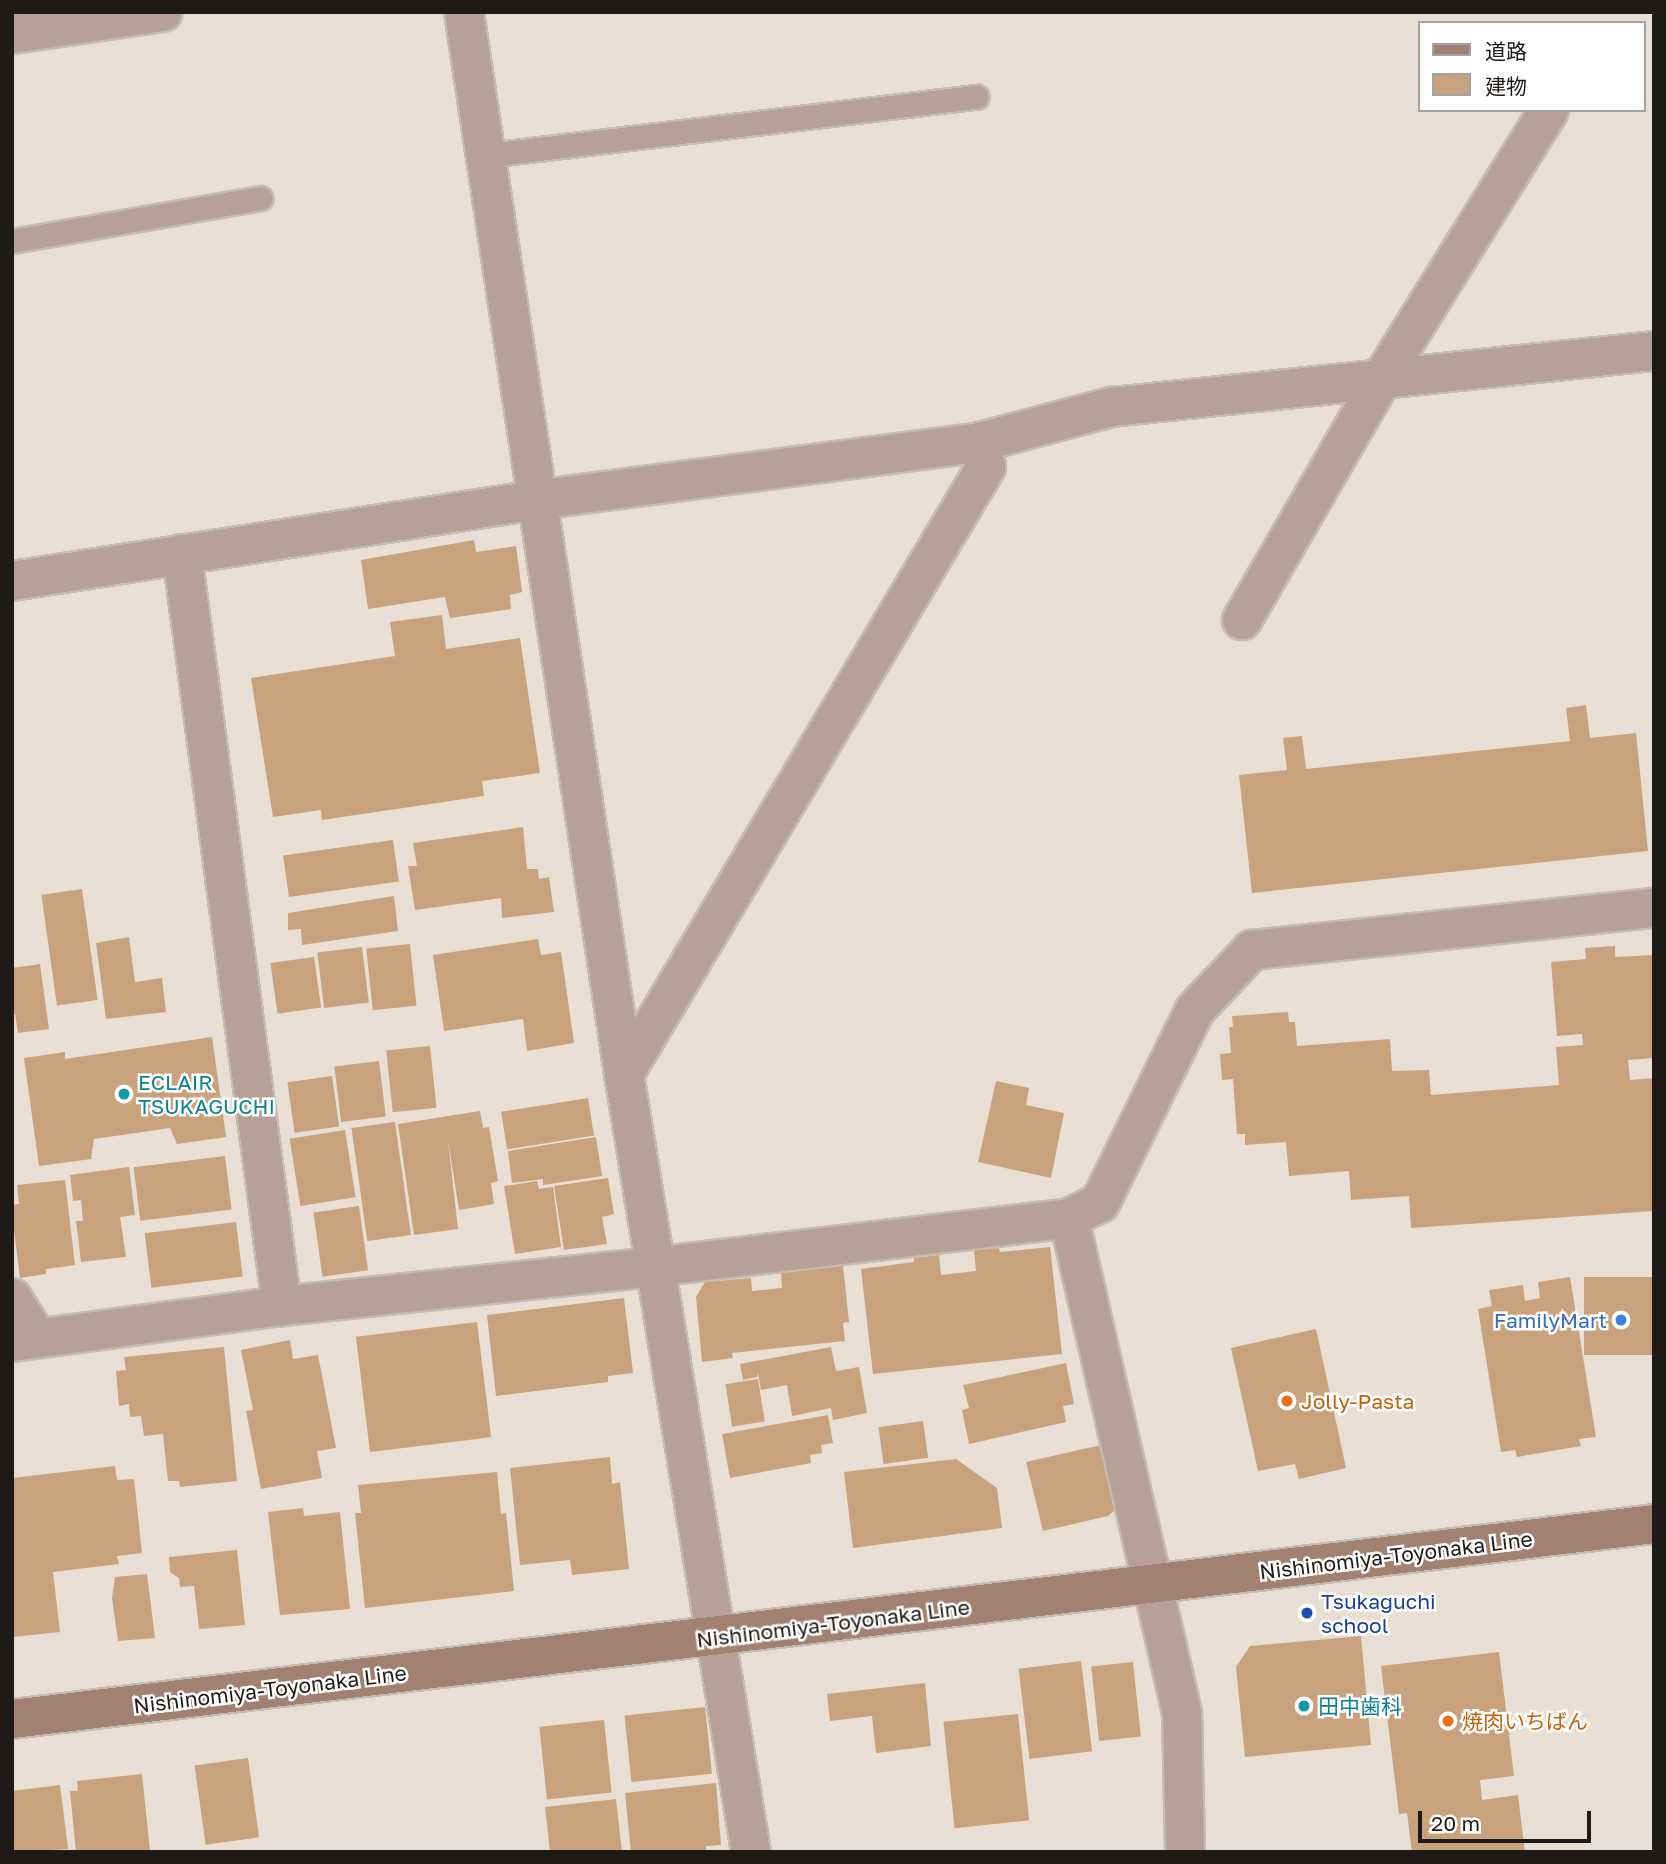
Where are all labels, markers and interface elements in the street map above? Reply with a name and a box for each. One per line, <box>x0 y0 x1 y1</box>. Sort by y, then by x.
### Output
legend <box>1418 21 1645 112</box>
text: 道路 <box>1485 38 1527 64</box>
text: 建物 <box>1485 73 1527 99</box>
place label: ECLAIR TSUKAGUCHI <box>138 1069 275 1119</box>
marker: ECLAIR TSUKAGUCHI <box>116 1086 132 1102</box>
place label: FamilyMart <box>1494 1307 1607 1333</box>
marker: FamilyMart <box>1613 1312 1629 1328</box>
place label: Jolly-Pasta <box>1301 1388 1414 1414</box>
marker: Jolly-Pasta <box>1279 1393 1295 1409</box>
street label: Nishinomiya-Toyonaka Line <box>1258 1526 1534 1584</box>
place label: Tsukaguchi school <box>1321 1588 1436 1638</box>
street label: Nishinomiya-Toyonaka Line <box>695 1594 971 1652</box>
marker: Tsukaguchi school <box>1299 1605 1315 1621</box>
street label: Nishinomiya-Toyonaka Line <box>132 1660 408 1718</box>
place label: 田中歯科 <box>1318 1693 1402 1719</box>
marker: 田中歯科 <box>1296 1698 1312 1714</box>
place label: 焼肉いちばん <box>1462 1708 1588 1734</box>
marker: 焼肉いちばん <box>1440 1713 1456 1729</box>
scale bar <box>1421 1798 1594 1842</box>
text: 20 m <box>1431 1810 1480 1836</box>

